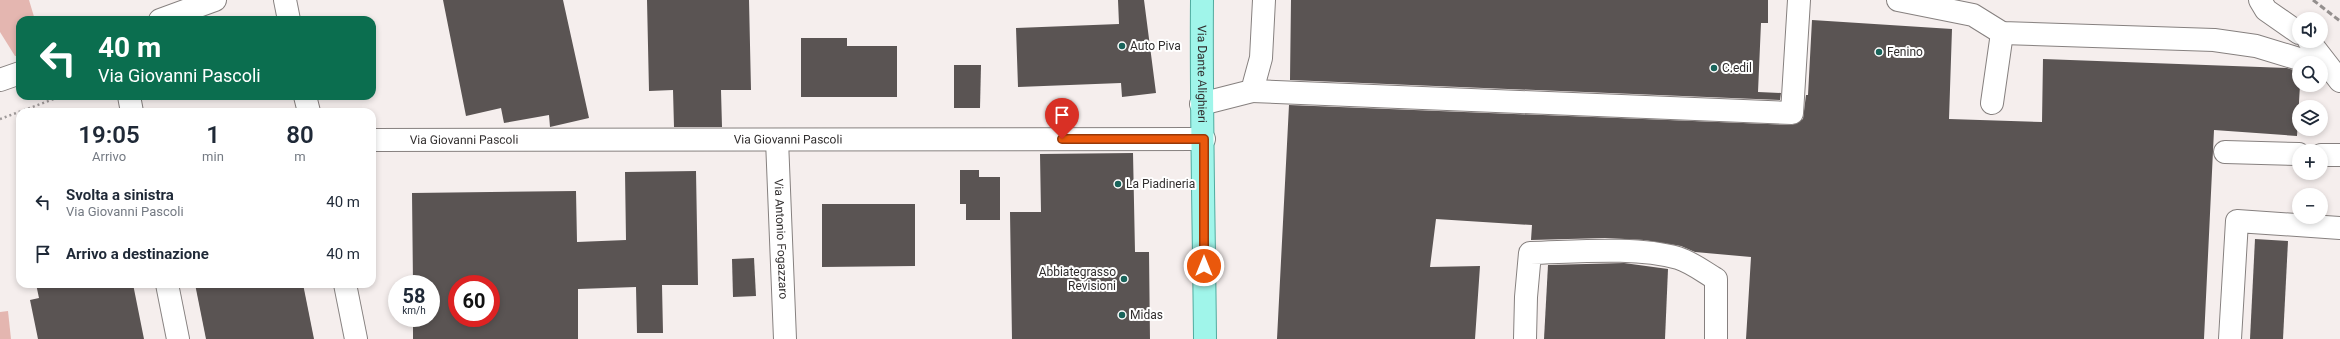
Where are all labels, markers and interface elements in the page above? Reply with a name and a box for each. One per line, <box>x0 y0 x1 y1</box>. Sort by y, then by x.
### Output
map controls <box>2292 12 2328 224</box>
button: sound <box>2292 12 2328 48</box>
street label: Via Dante Alighieri <box>1195 25 1209 123</box>
text: 40 m <box>98 31 161 64</box>
icon: left <box>32 32 84 84</box>
place label: Auto Piva <box>1130 39 1181 53</box>
marker: Auto Piva <box>1117 41 1127 51</box>
place label: Fenino <box>1887 45 1923 59</box>
marker: Fenino <box>1874 47 1884 57</box>
button: search <box>2292 56 2328 92</box>
place label: C.edil <box>1722 61 1752 75</box>
marker: C.edil <box>1709 63 1719 73</box>
text: Via Giovanni Pascoli <box>98 65 261 86</box>
pin <box>1045 98 1079 139</box>
button: layers <box>2292 100 2328 136</box>
icon: arrive <box>1051 104 1073 126</box>
text: 19:05 <box>78 121 140 149</box>
text: 1 <box>206 121 220 149</box>
text: 80 <box>286 121 314 149</box>
street label: Via Giovanni Pascoli <box>734 132 842 147</box>
street label: Via Giovanni Pascoli <box>410 133 518 147</box>
button: + <box>2292 144 2328 180</box>
text: Arrivo <box>92 149 126 164</box>
text: min <box>202 149 224 164</box>
text: m <box>294 149 306 164</box>
place label: La Piadineria <box>1126 177 1195 191</box>
street label: Via Antonio Fogazzaro <box>772 178 790 300</box>
marker: La Piadineria <box>1113 179 1123 189</box>
text: Svolta a sinistra <box>66 186 174 204</box>
button: − <box>2292 188 2328 224</box>
icon: left <box>32 191 54 213</box>
text: 40 m <box>326 193 360 211</box>
text: Via Giovanni Pascoli <box>66 204 184 219</box>
icon: arrive <box>32 243 54 265</box>
text: Arrivo a destinazione <box>66 245 209 263</box>
text: 40 m <box>326 245 360 263</box>
position arrow <box>1183 245 1225 287</box>
place label: Abbiategrasso Revisioni <box>1039 265 1116 293</box>
marker: Abbiategrasso Revisioni <box>1119 274 1129 284</box>
speed limit sign: 60 <box>448 275 500 327</box>
text: 58 <box>403 284 425 308</box>
text: km/h <box>402 305 426 316</box>
place label: Midas <box>1130 308 1163 322</box>
marker: Midas <box>1117 310 1127 320</box>

